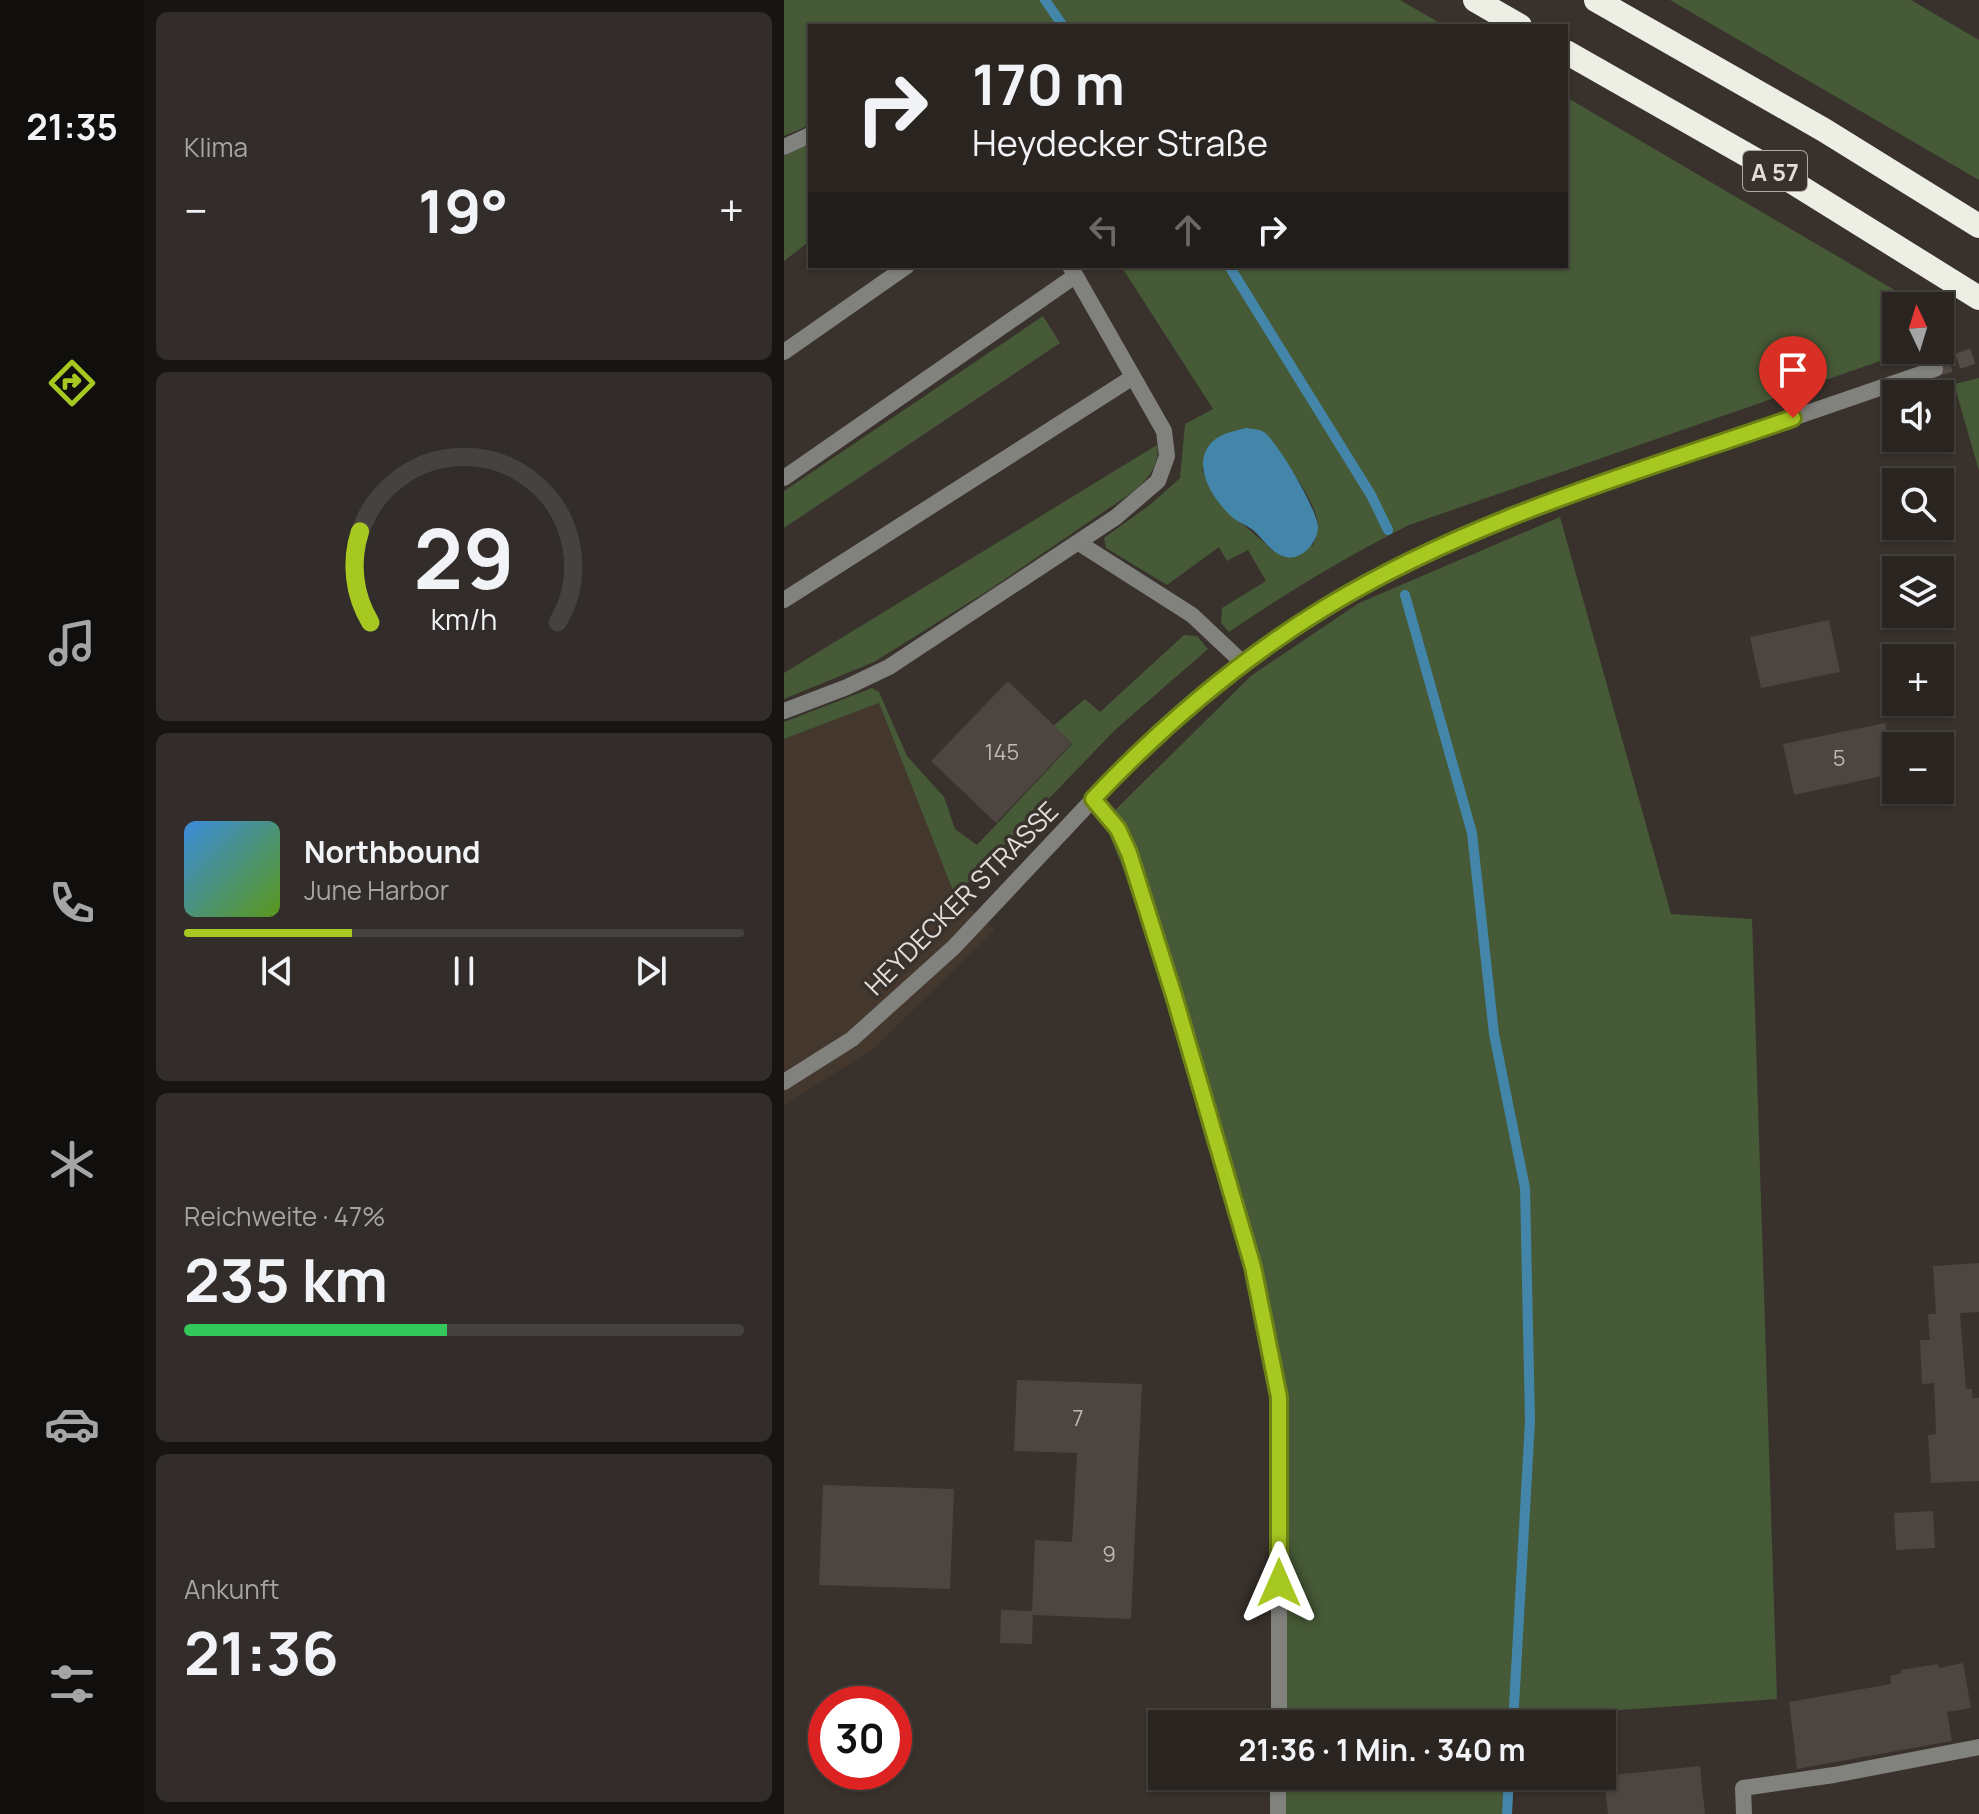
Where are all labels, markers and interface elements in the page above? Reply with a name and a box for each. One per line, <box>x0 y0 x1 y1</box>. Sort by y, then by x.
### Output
text: 170 m <box>972 45 1125 122</box>
icon: right <box>840 56 944 160</box>
text: 21:35 <box>26 102 118 151</box>
text: Heydecker Straße <box>972 118 1268 167</box>
text: Klima <box>184 129 248 165</box>
road number: A 57 <box>1743 151 1807 191</box>
text: 19° <box>418 169 508 251</box>
text: − <box>184 180 208 240</box>
text: + <box>719 180 744 240</box>
icon: left <box>1082 208 1126 252</box>
icon: ahead <box>1166 208 1210 252</box>
icon: right <box>1250 208 1294 252</box>
north arrow <box>1882 292 1954 364</box>
map controls <box>1882 292 1954 804</box>
pin <box>1759 336 1827 418</box>
icon: arrive <box>1771 348 1815 392</box>
icon: directions <box>44 355 100 411</box>
button: sound <box>1882 380 1954 452</box>
button: search <box>1882 468 1954 540</box>
text: 29 <box>413 499 515 613</box>
button: layers <box>1882 556 1954 628</box>
text: km/h <box>431 600 497 639</box>
icon: music <box>44 615 100 671</box>
button: + <box>1882 644 1954 716</box>
button: − <box>1882 732 1954 804</box>
house number: 145 <box>985 737 1019 767</box>
house number: 5 <box>1833 743 1845 773</box>
street label: HEYDECKER STRASSE <box>856 793 1066 1003</box>
text: Northbound <box>304 831 481 872</box>
text: June Harbor <box>304 872 449 908</box>
icon: phone <box>44 875 100 931</box>
icon: previous <box>255 949 299 993</box>
icon: pause <box>442 949 486 993</box>
icon: next <box>629 949 673 993</box>
icon: climate <box>44 1136 100 1192</box>
text: Reichweite · 47% <box>184 1198 385 1234</box>
text: 235 km <box>184 1238 388 1320</box>
icon: car <box>44 1396 100 1452</box>
house number: 7 <box>1072 1403 1084 1433</box>
house number: 9 <box>1102 1539 1116 1569</box>
position arrow <box>1237 1541 1321 1625</box>
text: Ankunft <box>184 1571 279 1607</box>
text: 21:36 <box>184 1611 339 1693</box>
icon: filters <box>44 1656 100 1712</box>
speed limit sign: 30 <box>808 1686 912 1790</box>
text: 21:36 · 1 Min. · 340 m <box>1239 1729 1525 1770</box>

